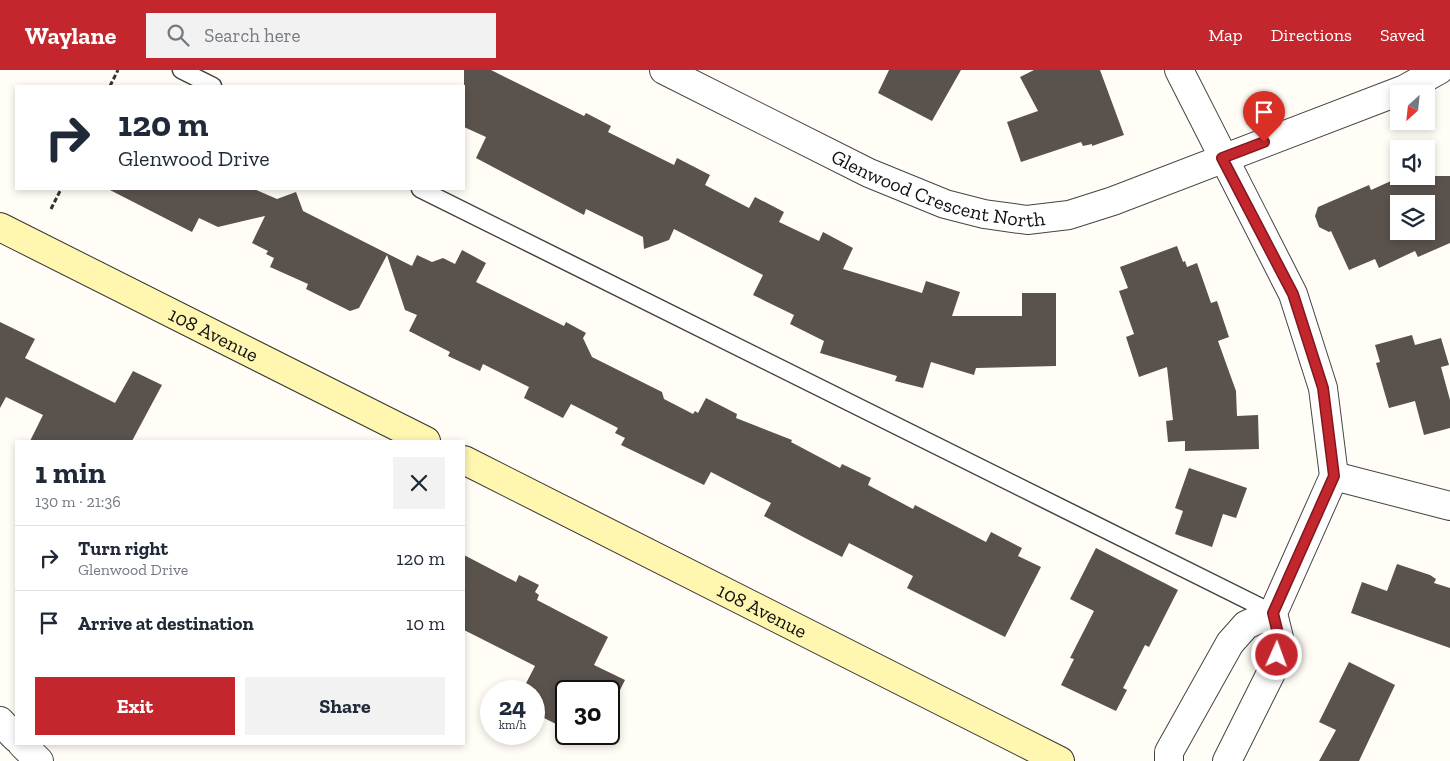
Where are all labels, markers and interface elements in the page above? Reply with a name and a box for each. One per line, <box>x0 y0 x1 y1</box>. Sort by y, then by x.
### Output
search box <box>146 13 496 58</box>
text: Waylane <box>25 21 116 50</box>
icon: search <box>164 21 192 49</box>
text: Search here <box>204 24 301 47</box>
text: Map <box>1208 24 1243 46</box>
text: Directions <box>1271 24 1352 46</box>
text: Saved <box>1380 24 1425 46</box>
north arrow <box>1390 85 1435 130</box>
map controls <box>1390 85 1435 240</box>
pin <box>1243 91 1285 142</box>
icon: arrive <box>1250 98 1278 126</box>
text: 120 m <box>118 103 208 145</box>
icon: right <box>35 105 100 170</box>
button: sound <box>1390 140 1435 185</box>
street label: Glenwood Crescent North <box>827 144 1047 232</box>
text: Glenwood Drive <box>118 145 270 172</box>
button: layers <box>1390 195 1435 240</box>
street label: 108 Avenue <box>165 302 262 367</box>
text: 1 min <box>35 455 106 491</box>
button: close <box>393 457 445 509</box>
text: 130 m · 21:36 <box>35 492 121 511</box>
text: Turn right <box>78 537 168 560</box>
icon: right <box>35 544 63 572</box>
text: 120 m <box>396 547 445 570</box>
text: Glenwood Drive <box>78 560 188 579</box>
street label: 108 Avenue <box>713 578 811 643</box>
icon: arrive <box>35 609 63 637</box>
text: Arrive at destination <box>78 612 254 635</box>
text: 10 m <box>406 612 445 635</box>
position arrow <box>1250 628 1302 680</box>
button: Exit <box>35 677 235 735</box>
button: Share <box>245 677 445 735</box>
speed limit sign: 30 <box>555 680 620 745</box>
text: 24 <box>499 691 526 721</box>
text: km/h <box>499 718 526 732</box>

